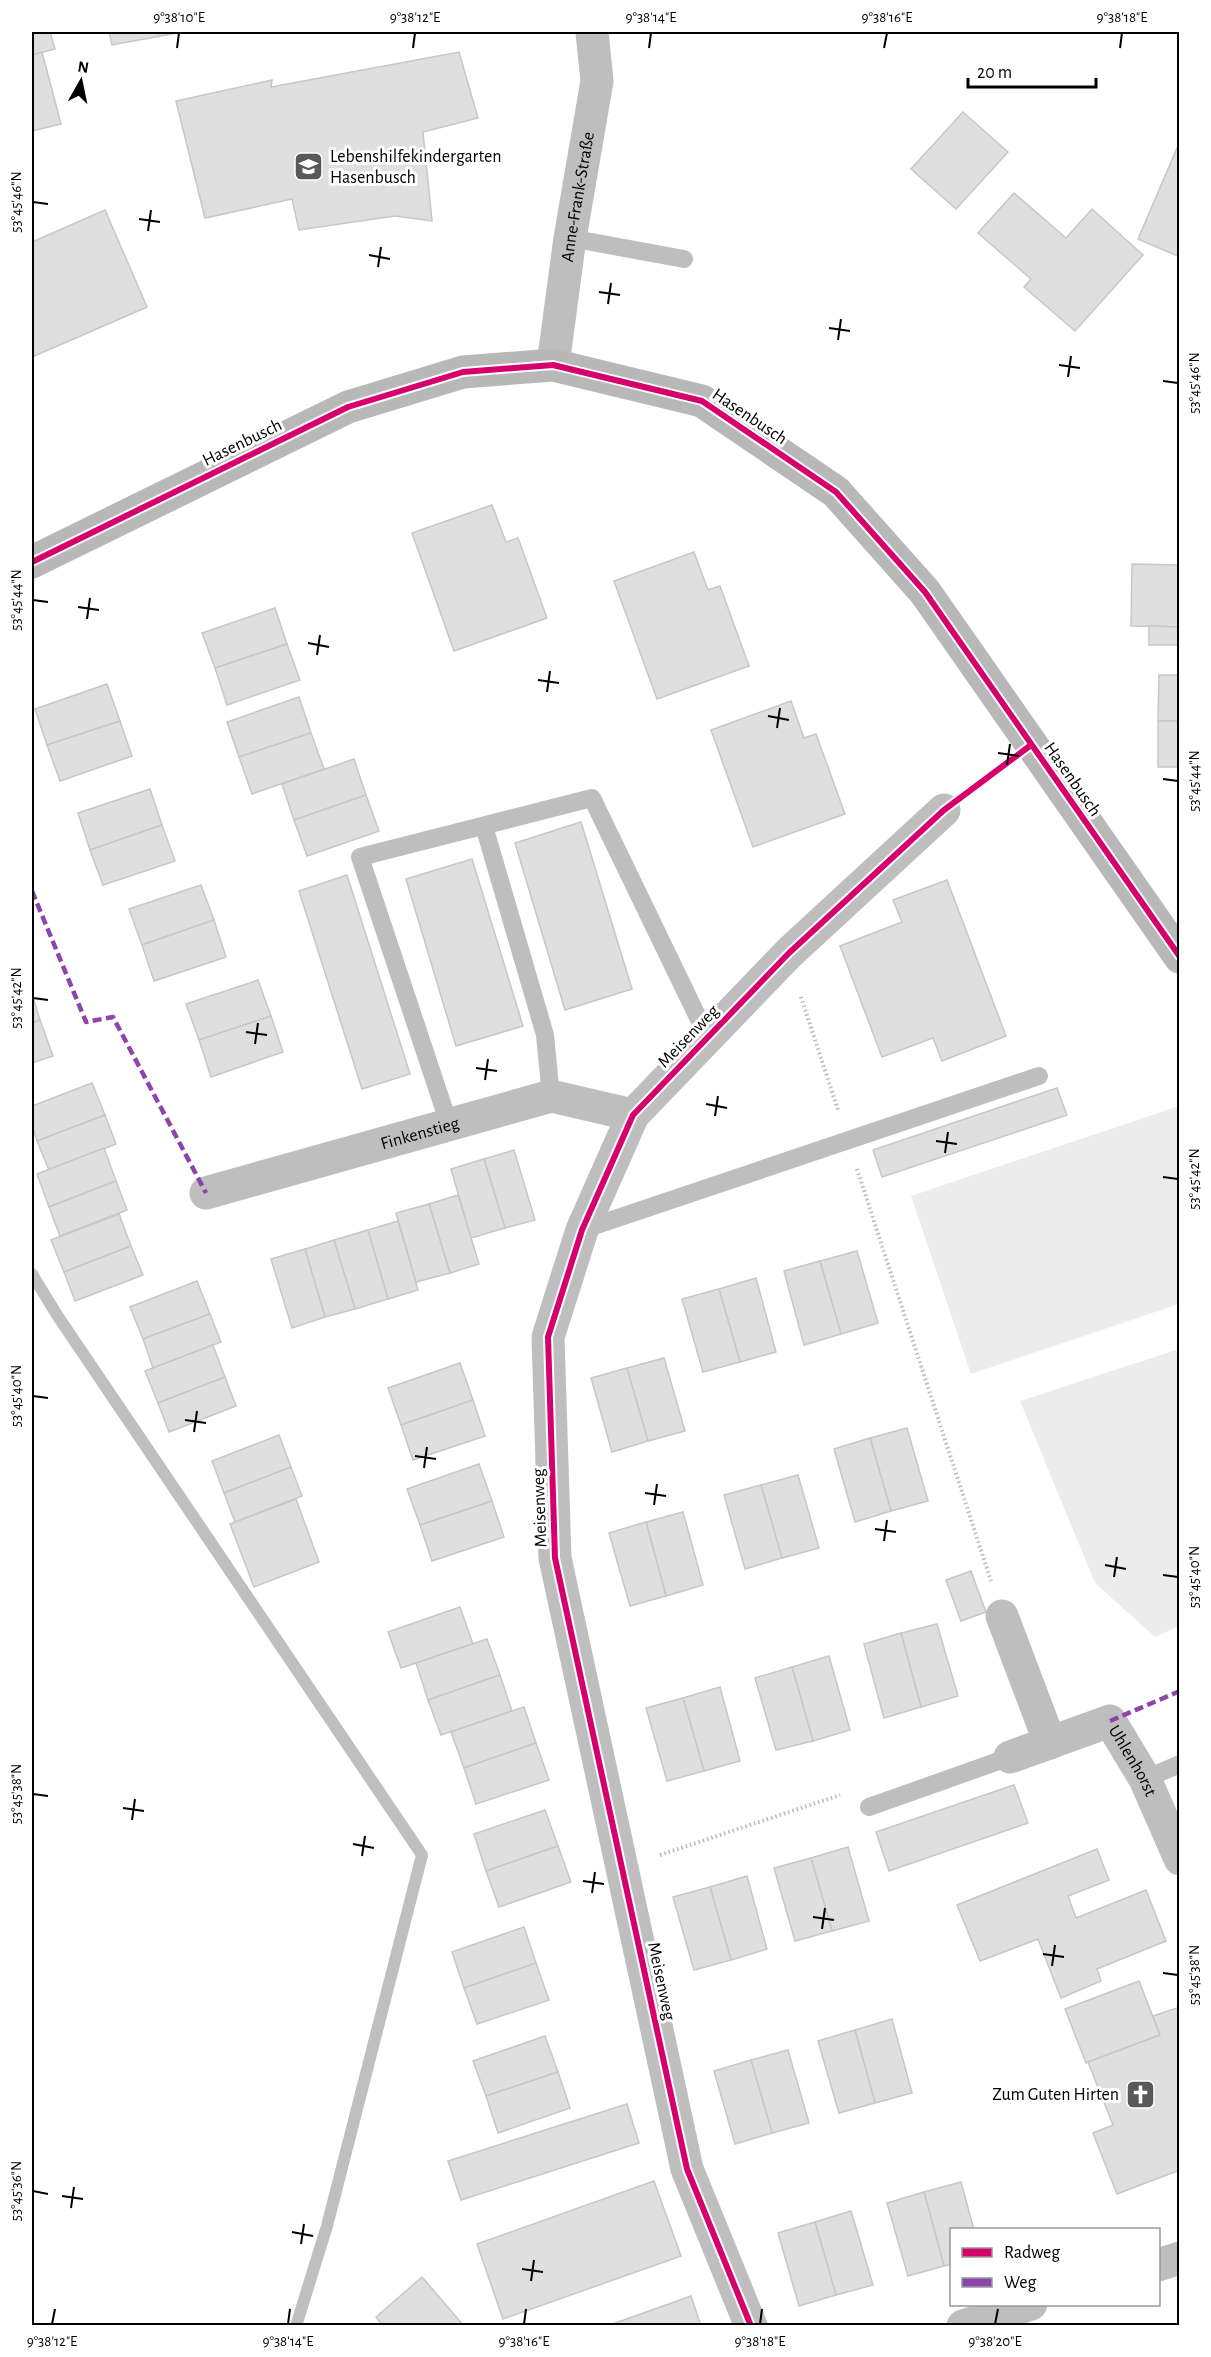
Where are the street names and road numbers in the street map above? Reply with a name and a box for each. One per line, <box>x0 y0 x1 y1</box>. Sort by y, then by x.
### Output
street label: Anne-Frank-Straße <box>559 130 598 263</box>
street label: Hasenbusch <box>709 385 790 448</box>
street label: Hasenbusch <box>200 416 285 470</box>
street label: Hasenbusch <box>1040 739 1104 820</box>
street label: Meisenweg <box>655 1002 723 1071</box>
street label: Finkenstieg <box>379 1114 461 1153</box>
street label: Meisenweg <box>530 1468 550 1548</box>
street label: Uhlenhorst <box>1105 1722 1159 1799</box>
street label: Meisenweg <box>644 1941 678 2022</box>

